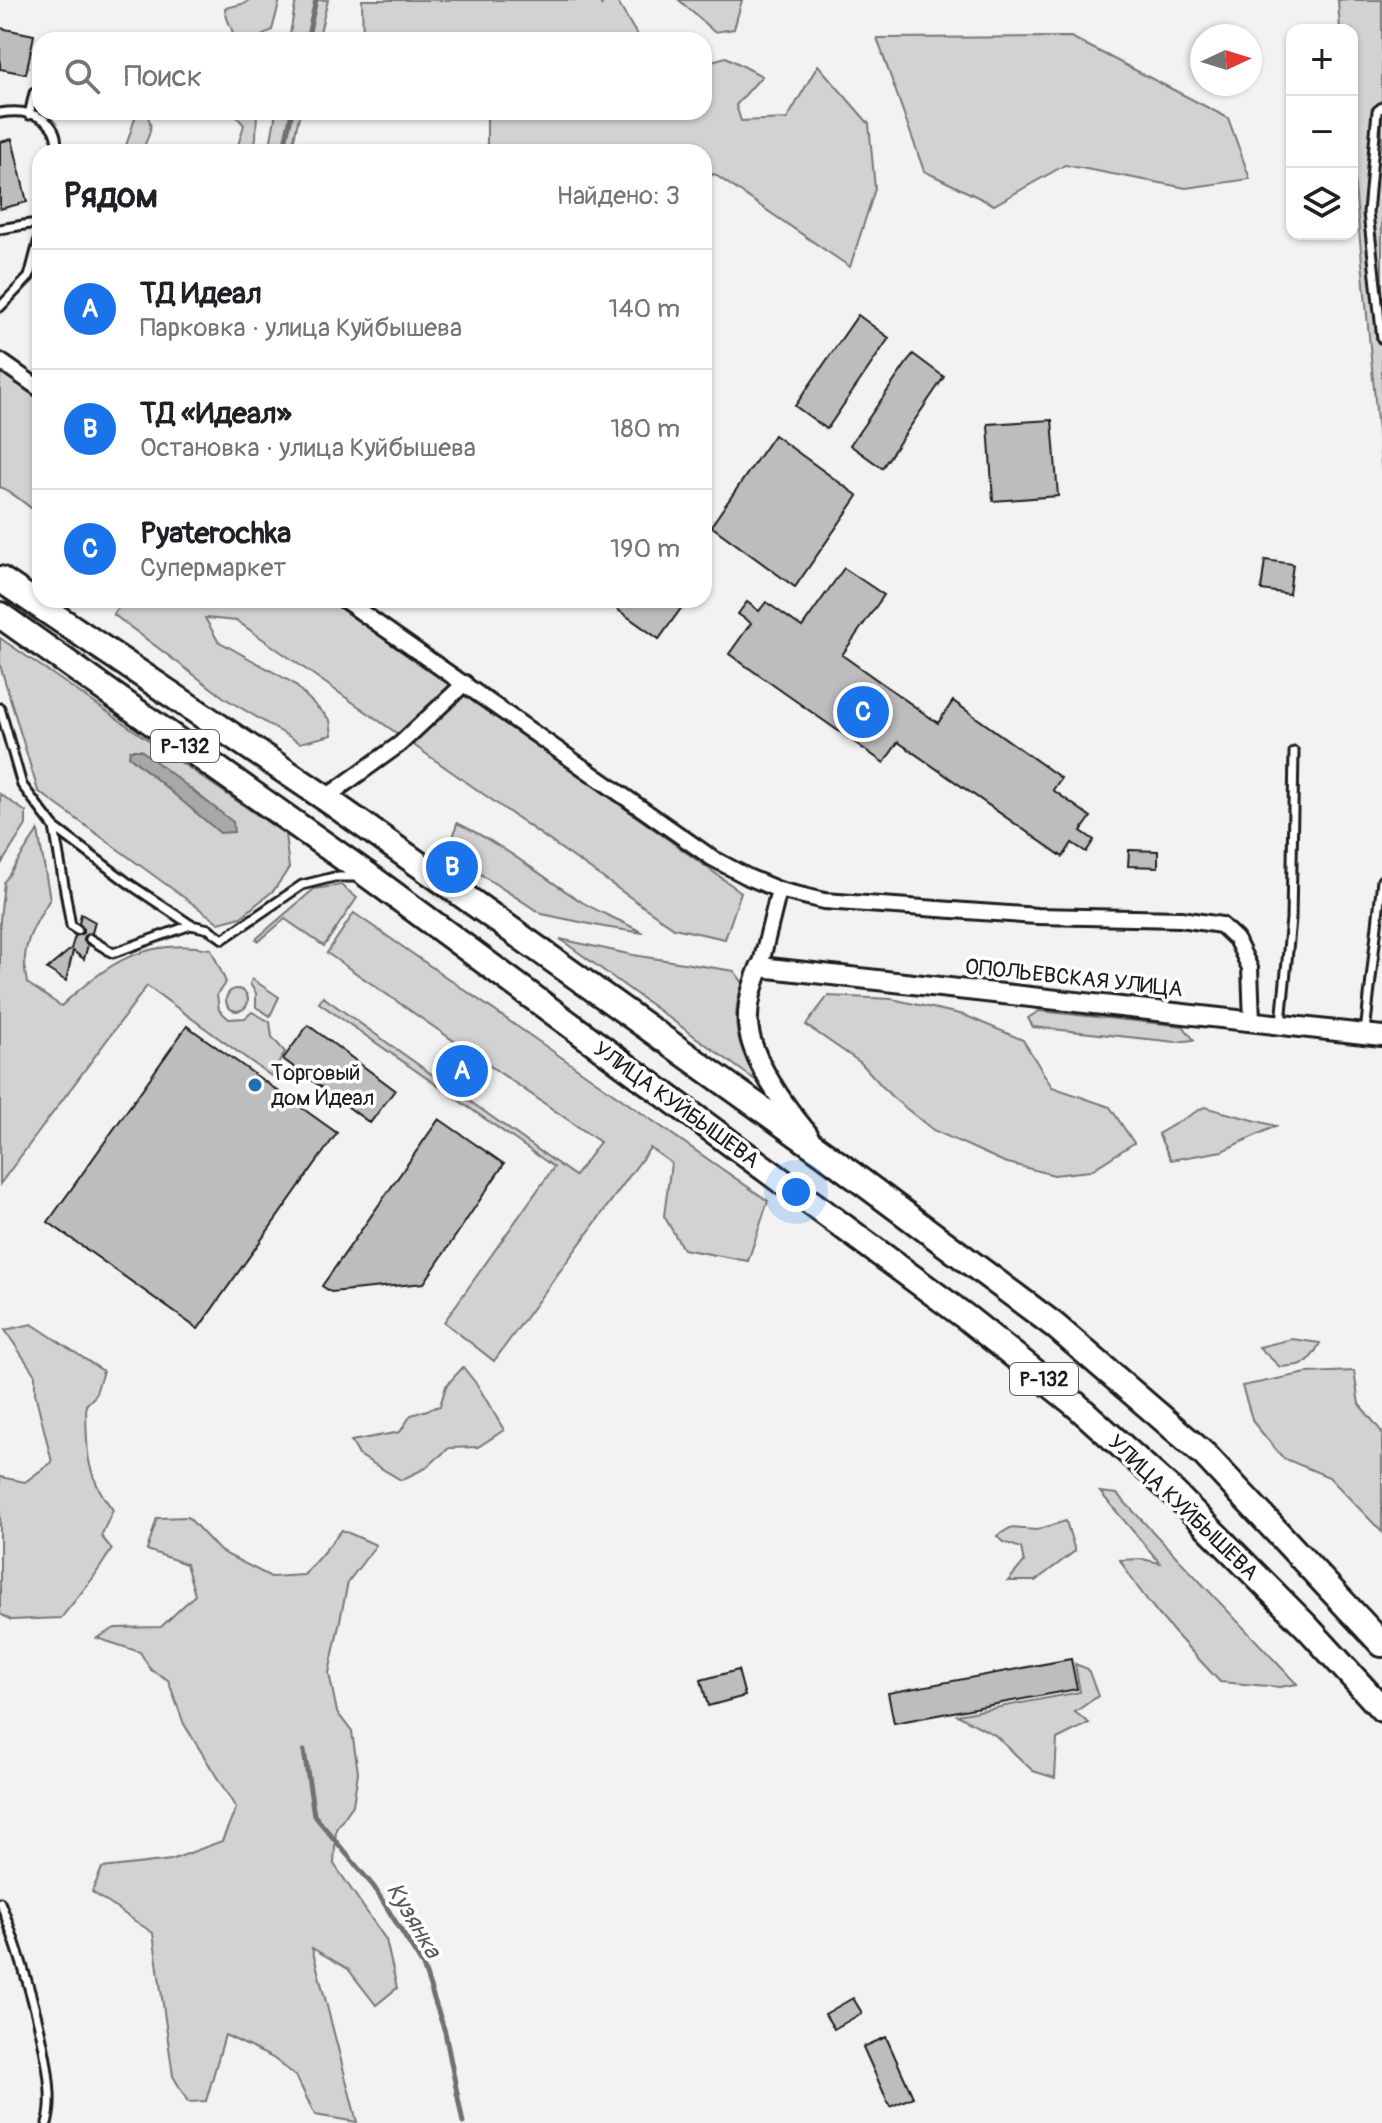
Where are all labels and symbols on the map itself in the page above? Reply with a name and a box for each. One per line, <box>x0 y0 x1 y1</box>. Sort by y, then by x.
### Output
north arrow <box>1190 24 1262 96</box>
pin: C <box>837 682 889 742</box>
road number: Р-132 <box>151 730 219 762</box>
pin: B <box>426 837 478 897</box>
street label: ОПОЛЬЕВСКАЯ УЛИЦА <box>964 953 1184 1003</box>
street label: УЛИЦА КУЙБЫШЕВА <box>588 1035 765 1174</box>
pin: A <box>436 1041 488 1101</box>
place label: Торговый дом Идеал <box>271 1059 374 1112</box>
marker: Торговый дом Идеал <box>246 1076 264 1094</box>
your location <box>776 1172 816 1212</box>
road number: Р-132 <box>1010 1363 1078 1395</box>
street label: УЛИЦА КУЙБЫШЕВА <box>1102 1429 1264 1587</box>
water label: Кузянка <box>380 1877 448 1965</box>

